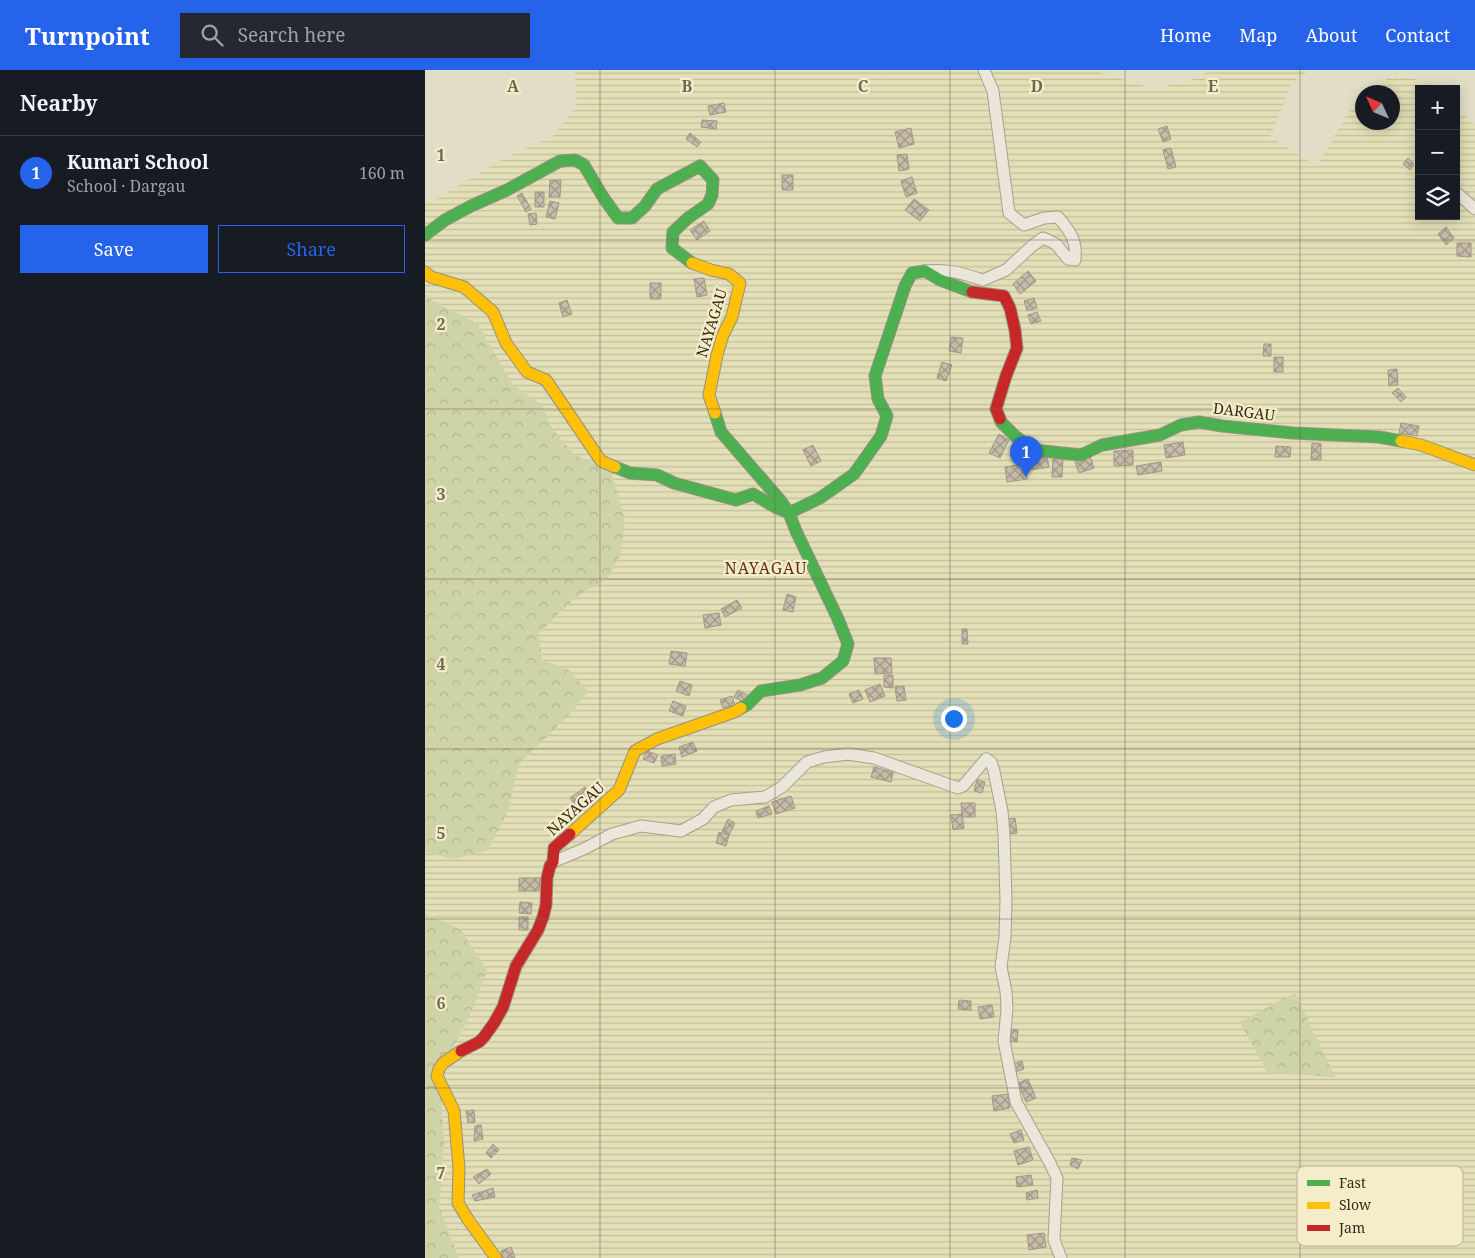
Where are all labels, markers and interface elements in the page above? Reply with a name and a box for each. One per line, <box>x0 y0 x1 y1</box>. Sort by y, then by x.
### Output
search box <box>180 13 530 58</box>
text: Turnpoint <box>25 19 150 52</box>
icon: search <box>198 21 226 49</box>
text: Search here <box>238 22 346 48</box>
text: Home <box>1160 23 1211 47</box>
text: Map <box>1239 23 1277 47</box>
text: About <box>1305 23 1357 47</box>
text: Contact <box>1385 23 1450 47</box>
text: A <box>507 75 520 97</box>
text: B <box>682 75 693 97</box>
text: C <box>858 75 869 97</box>
text: D <box>1031 75 1043 97</box>
text: E <box>1208 75 1218 97</box>
north arrow <box>1355 85 1400 130</box>
map controls <box>1415 85 1460 220</box>
button: + <box>1415 85 1460 130</box>
text: Nearby <box>20 89 98 117</box>
button: − <box>1415 130 1460 175</box>
text: 1 <box>436 144 446 166</box>
text: Kumari School <box>67 149 209 175</box>
text: 1 <box>31 162 41 184</box>
text: 160 m <box>359 162 405 184</box>
text: School · Dargau <box>67 175 185 197</box>
button: layers <box>1415 175 1460 220</box>
button: Save <box>20 225 208 273</box>
button: Share <box>218 225 405 273</box>
street label: NAYAGAU <box>691 285 731 360</box>
text: 2 <box>436 313 446 335</box>
street label: DARGAU <box>1212 397 1277 425</box>
pin: 1 <box>1010 436 1042 477</box>
text: 3 <box>436 483 446 505</box>
district label: NAYAGAU <box>724 557 808 579</box>
text: 4 <box>436 653 446 675</box>
your location <box>941 706 967 732</box>
street label: NAYAGAU <box>542 777 609 840</box>
text: 5 <box>436 822 446 844</box>
text: 6 <box>436 992 446 1014</box>
text: 7 <box>436 1162 446 1184</box>
legend <box>1297 1166 1463 1246</box>
text: Fast <box>1339 1173 1366 1192</box>
text: Slow <box>1339 1195 1372 1214</box>
text: Jam <box>1338 1218 1365 1237</box>

